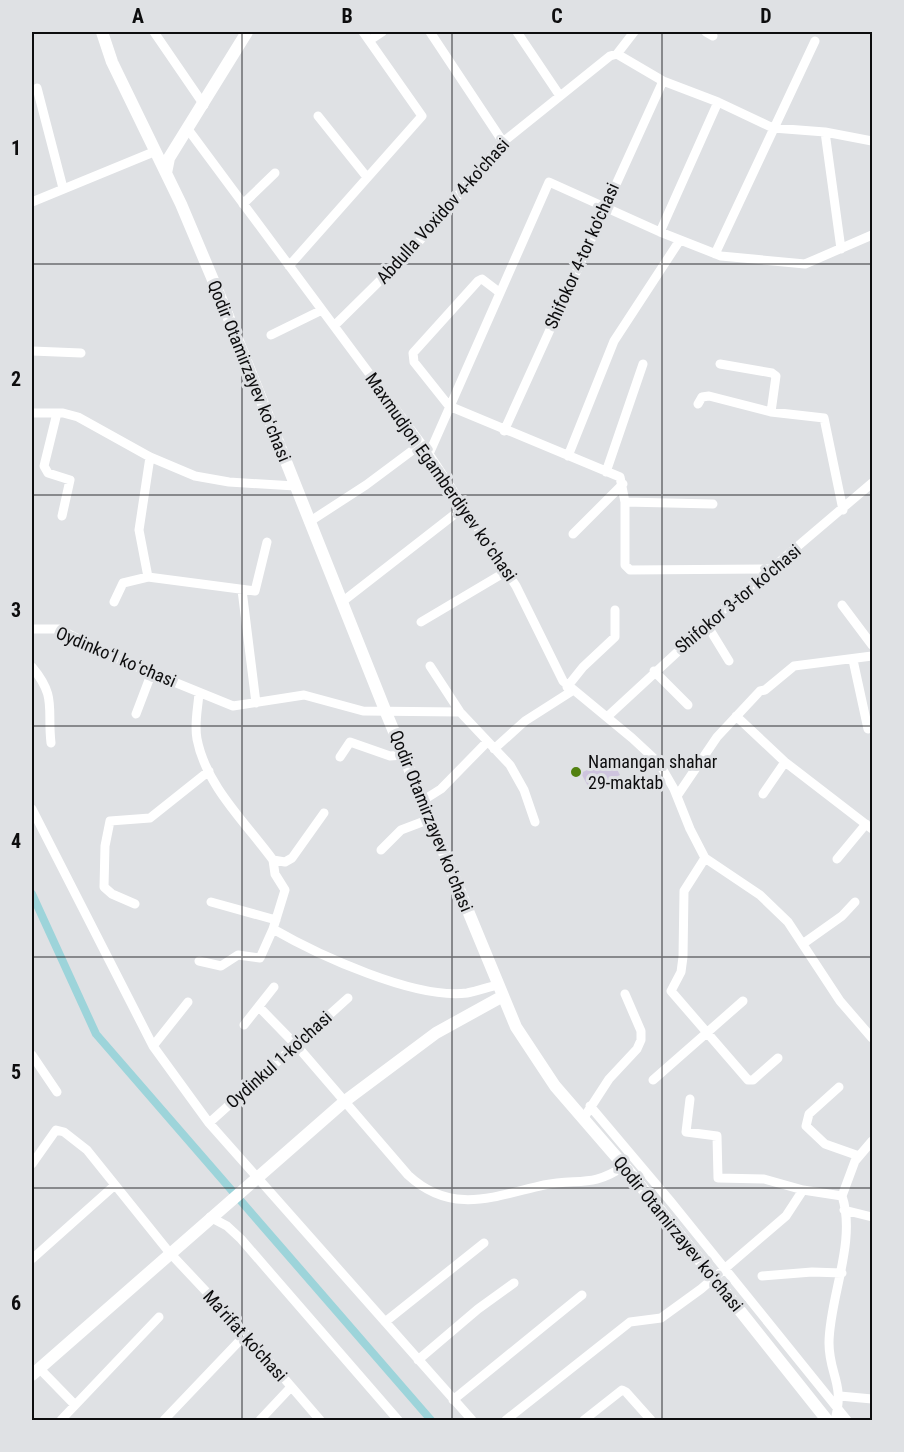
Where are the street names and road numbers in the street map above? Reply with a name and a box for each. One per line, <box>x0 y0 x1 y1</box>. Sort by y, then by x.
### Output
street label: Abdulla Voxidov 4-ko'chasi <box>372 134 513 288</box>
street label: Shifokor 4-tor ko'chasi <box>540 180 623 332</box>
street label: Qodir Otamirzayev koʻchasi <box>203 277 295 464</box>
street label: Maxmudjon Egamberdiyev koʻchasi <box>361 369 522 585</box>
street label: Shifokor 3-tor koʼchasi <box>671 540 805 657</box>
street label: Oydinkoʻl koʻchasi <box>53 622 179 691</box>
street label: Qodir Otamirzayev koʻchasi <box>385 727 477 914</box>
street label: Oydinkul 1-ko'chasi <box>221 1007 336 1113</box>
street label: Qodir Otamirzayev koʻchasi <box>609 1152 747 1315</box>
street label: Maʼrifat ko'chasi <box>199 1286 292 1385</box>

